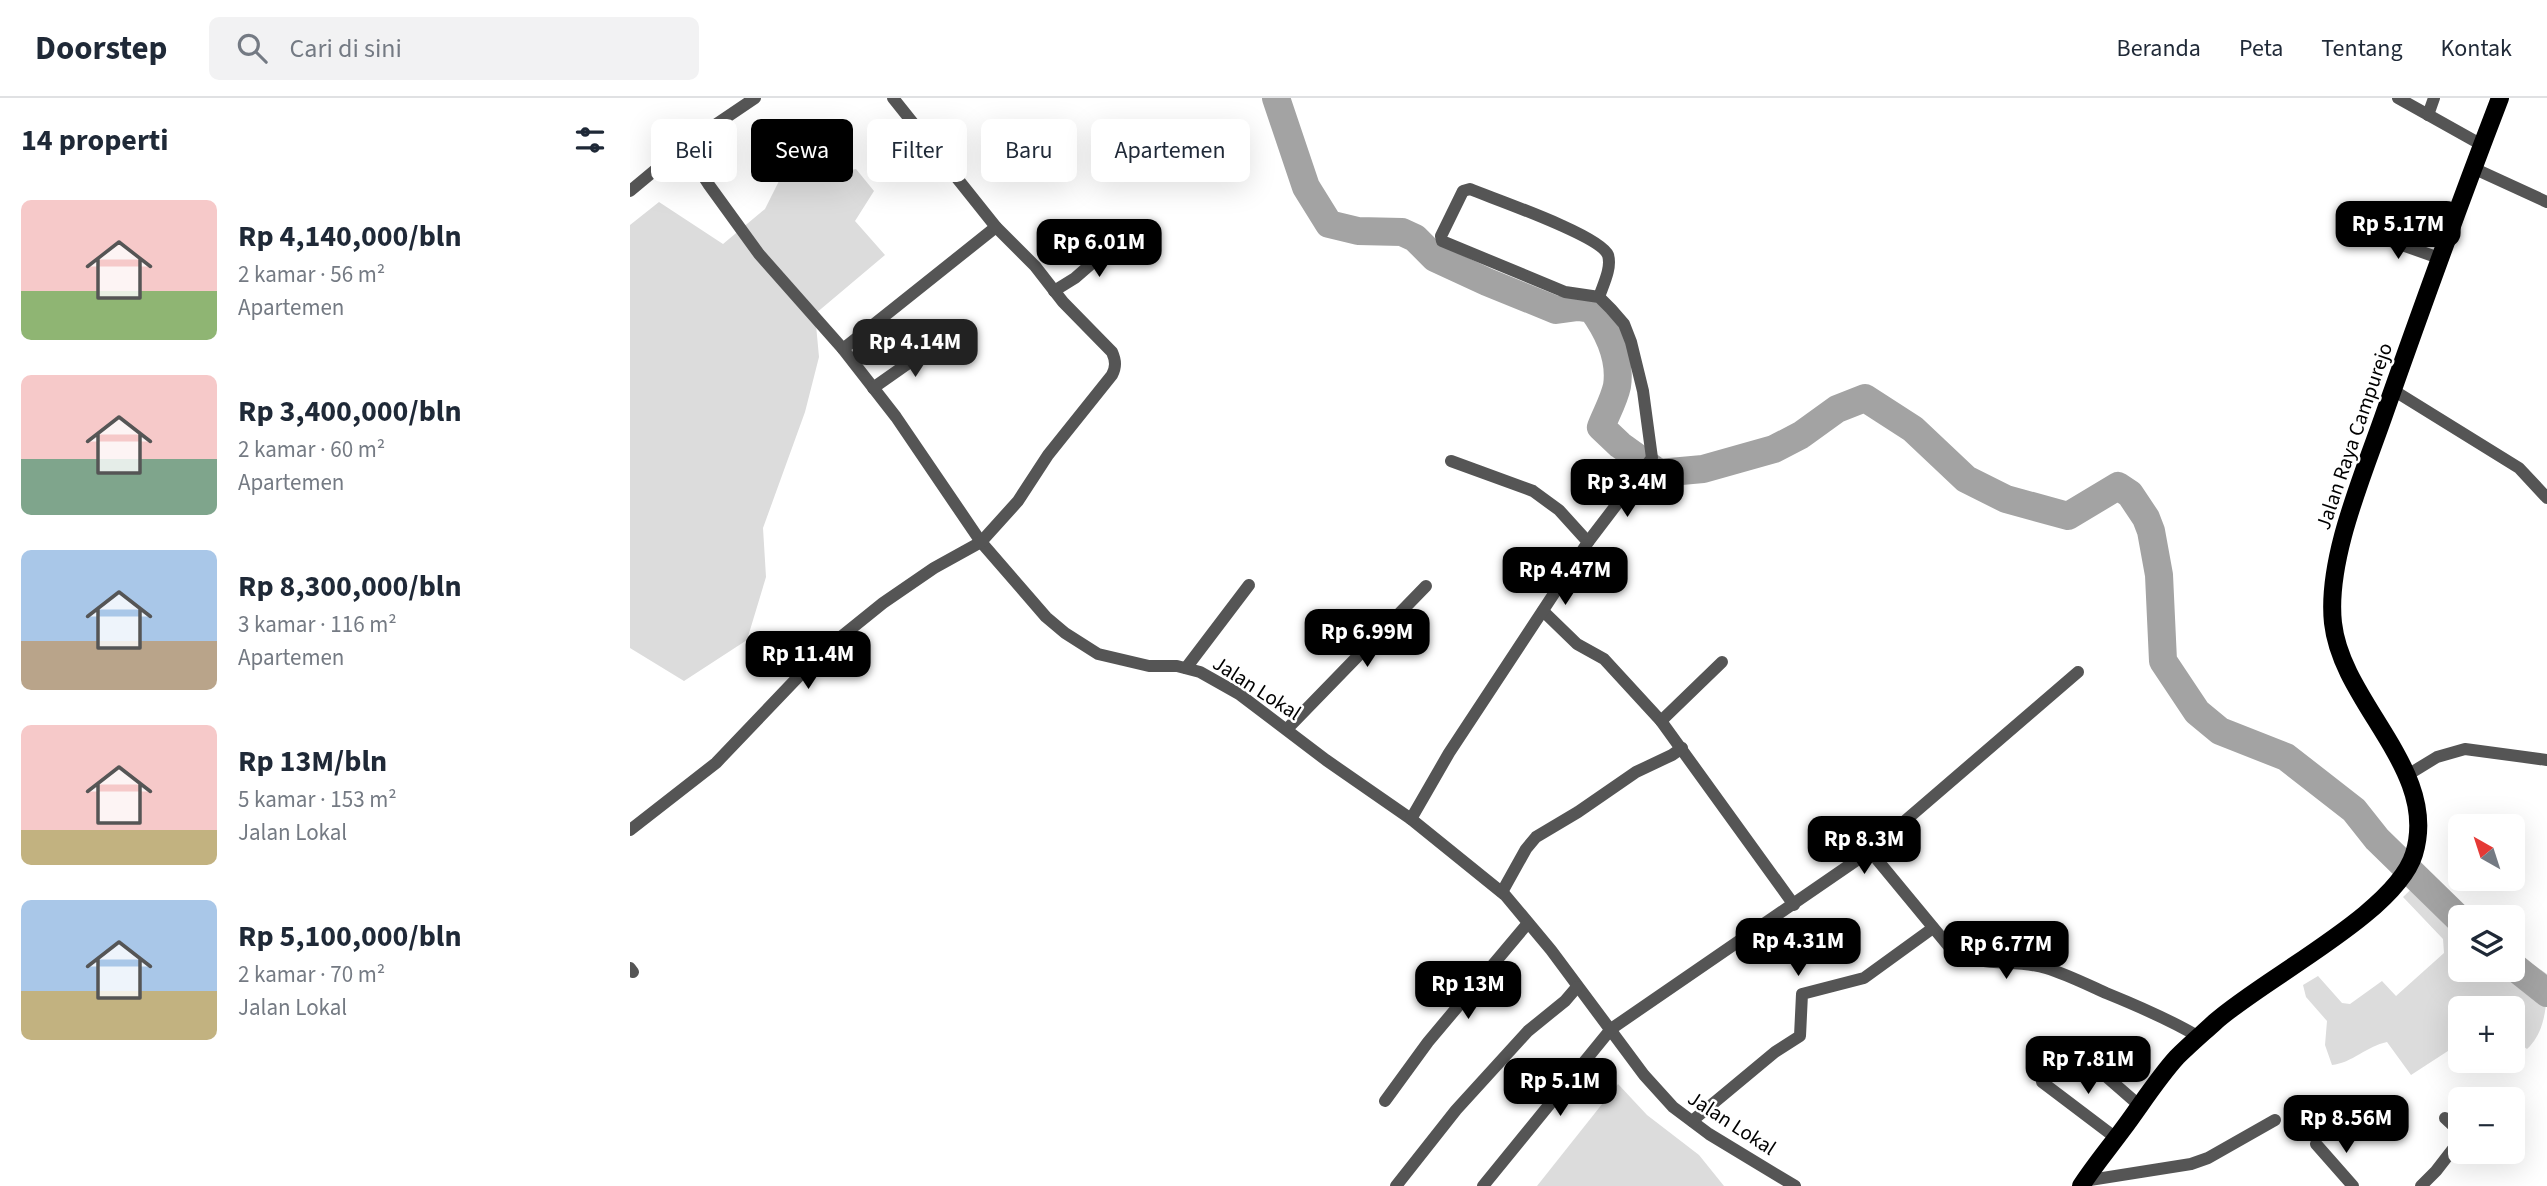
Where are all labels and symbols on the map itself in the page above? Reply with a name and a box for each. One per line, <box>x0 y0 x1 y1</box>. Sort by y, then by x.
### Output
pin: Rp 5.17M <box>2326 202 2470 261</box>
pin: Rp 6.01M <box>1027 220 1171 279</box>
pin: Rp 4.14M <box>843 320 987 379</box>
street label: Jalan Raya Campurejo <box>2308 338 2400 534</box>
pin: Rp 3.4M <box>1562 460 1692 519</box>
pin: Rp 4.47M <box>1493 547 1637 607</box>
pin: Rp 6.99M <box>1295 610 1439 669</box>
pin: Rp 11.4M <box>736 632 880 691</box>
street label: Jalan Lokal <box>1207 648 1307 728</box>
north arrow <box>2448 814 2525 891</box>
pin: Rp 8.3M <box>1799 816 1929 876</box>
pin: Rp 4.31M <box>1726 918 1870 978</box>
pin: Rp 6.77M <box>1934 922 2078 981</box>
pin: Rp 13M <box>1411 962 1525 1021</box>
pin: Rp 7.81M <box>2016 1037 2160 1096</box>
pin: Rp 5.1M <box>1495 1058 1625 1118</box>
street label: Jalan Lokal <box>1682 1083 1782 1163</box>
pin: Rp 8.56M <box>2274 1096 2418 1155</box>

